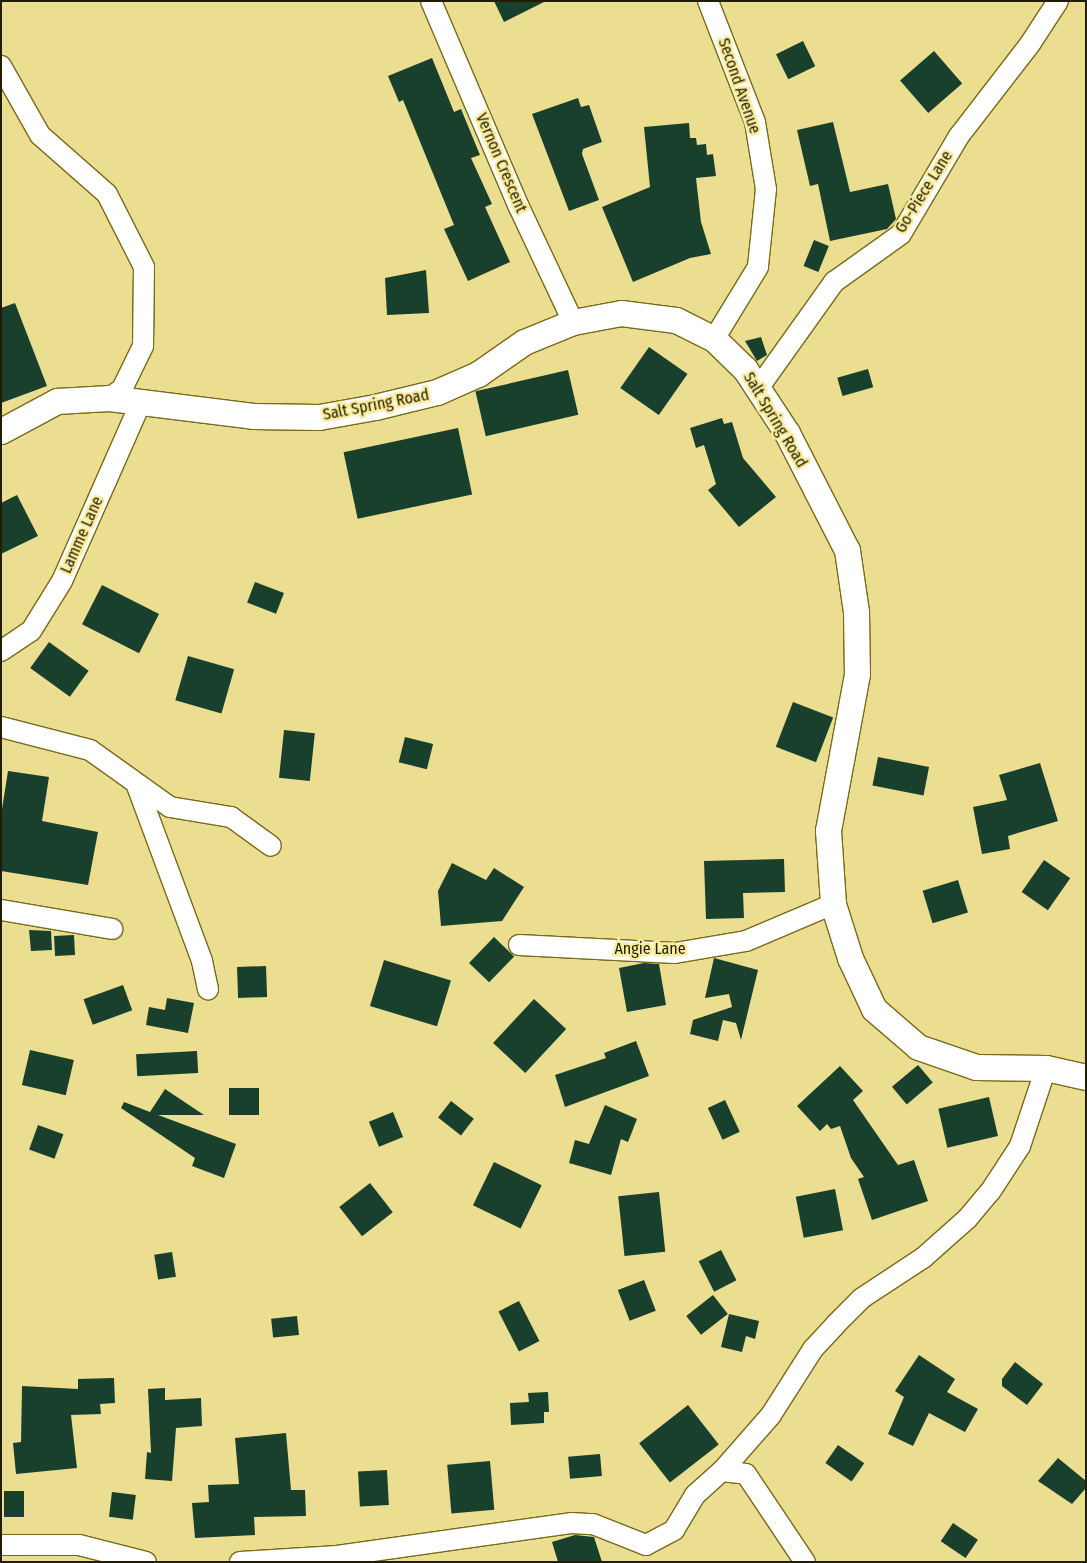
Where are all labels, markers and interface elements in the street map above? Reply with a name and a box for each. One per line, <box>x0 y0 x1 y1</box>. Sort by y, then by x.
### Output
street label: Second Avenue <box>714 36 764 136</box>
street label: Vernon Crescent <box>471 110 531 216</box>
street label: Go-Piece Lane <box>891 147 957 237</box>
street label: Salt Spring Road <box>739 369 811 471</box>
street label: Salt Spring Road <box>321 385 431 425</box>
street label: Lamme Lane <box>57 494 107 576</box>
street label: Angie Lane <box>614 939 686 959</box>

